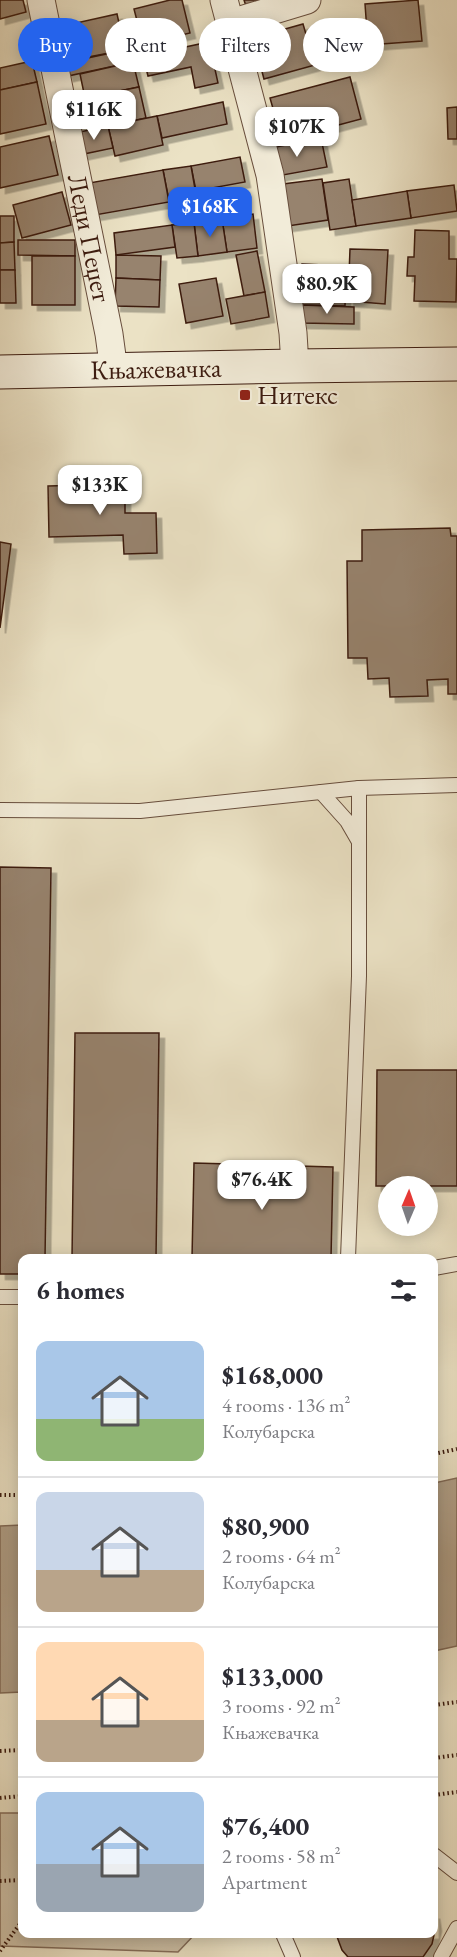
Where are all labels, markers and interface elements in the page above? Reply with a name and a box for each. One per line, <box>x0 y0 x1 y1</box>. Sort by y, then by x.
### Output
chip: Buy <box>18 18 93 72</box>
chip: Rent <box>105 18 187 72</box>
chip: Filters <box>199 18 291 72</box>
chip: New <box>303 18 384 72</box>
pin: $116K <box>52 90 136 141</box>
text: $116K <box>66 96 122 122</box>
pin: $107K <box>255 107 339 158</box>
text: $107K <box>269 113 325 139</box>
street label: Леди Пеџет <box>60 171 120 305</box>
pin: $168K <box>168 187 252 238</box>
text: $168K <box>182 193 238 219</box>
pin: $80.9K <box>278 264 376 315</box>
text: $80.9K <box>296 270 358 296</box>
street label: Књажевачка <box>90 349 222 387</box>
place label: Нитекс <box>257 377 338 412</box>
marker: Нитекс <box>238 388 252 402</box>
pin: $133K <box>58 465 142 516</box>
text: $133K <box>72 471 128 497</box>
pin: $76.4K <box>213 1160 311 1211</box>
text: $76.4K <box>231 1166 293 1192</box>
north arrow <box>378 1176 438 1236</box>
map controls <box>378 1176 438 1236</box>
text: 6 homes <box>36 1273 125 1307</box>
icon: filters <box>387 1274 420 1307</box>
text: $168,000 <box>222 1358 323 1392</box>
icon: home <box>84 1365 156 1437</box>
text: 4 rooms · 136 m² <box>222 1392 350 1418</box>
text: Колубарска <box>222 1418 315 1444</box>
text: $80,900 <box>222 1509 309 1543</box>
icon: home <box>84 1516 156 1588</box>
text: 2 rooms · 64 m² <box>222 1543 341 1569</box>
text: Колубарска <box>222 1569 315 1595</box>
text: $133,000 <box>222 1659 323 1693</box>
icon: home <box>84 1666 156 1738</box>
text: 3 rooms · 92 m² <box>222 1693 341 1719</box>
text: Књажевачка <box>222 1719 319 1745</box>
text: $76,400 <box>222 1809 309 1843</box>
icon: home <box>84 1816 156 1888</box>
text: 2 rooms · 58 m² <box>222 1843 341 1869</box>
text: Apartment <box>222 1869 307 1895</box>

